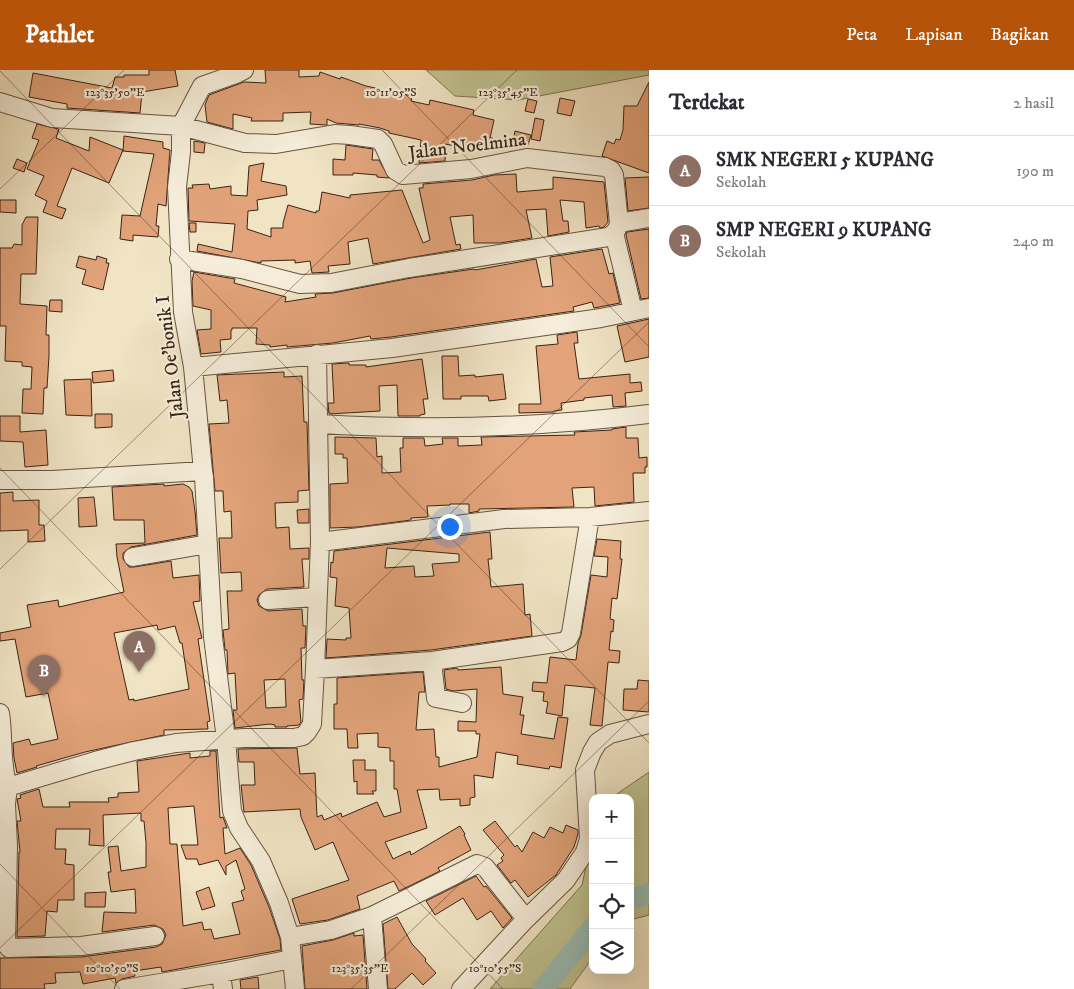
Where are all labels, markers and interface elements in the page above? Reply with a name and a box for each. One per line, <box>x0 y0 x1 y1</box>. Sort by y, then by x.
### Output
text: Pathlet <box>25 20 94 50</box>
text: Peta <box>846 24 877 46</box>
text: Lapisan <box>905 24 963 46</box>
text: Bagikan <box>991 24 1049 46</box>
text: 123°35'50"E <box>85 85 145 100</box>
text: 10°11'05"S <box>365 85 417 100</box>
text: 123°35'45"E <box>478 85 538 100</box>
text: Terdekat <box>669 90 744 116</box>
text: 2 hasil <box>1013 93 1054 113</box>
street label: Jalan Noelmina <box>405 128 527 165</box>
text: SMK NEGERI 5 KUPANG <box>716 149 934 172</box>
text: A <box>680 161 690 181</box>
text: 190 m <box>1016 161 1054 181</box>
text: Sekolah <box>716 172 767 192</box>
text: SMP NEGERI 9 KUPANG <box>716 219 931 242</box>
text: B <box>680 231 690 251</box>
text: 240 m <box>1013 231 1054 251</box>
text: Sekolah <box>716 242 767 262</box>
street label: Jalan Oe'bonik I <box>152 294 190 422</box>
your location <box>437 514 463 540</box>
pin: A <box>123 631 155 672</box>
pin: B <box>28 655 60 696</box>
map controls <box>589 794 634 974</box>
button: + <box>589 794 634 839</box>
button: − <box>589 839 634 884</box>
button: locate <box>589 884 634 929</box>
button: layers <box>589 929 634 974</box>
text: 10°10'50"S <box>85 961 139 976</box>
text: 123°35'35"E <box>331 961 389 976</box>
text: 10°10'55"S <box>469 961 521 976</box>

